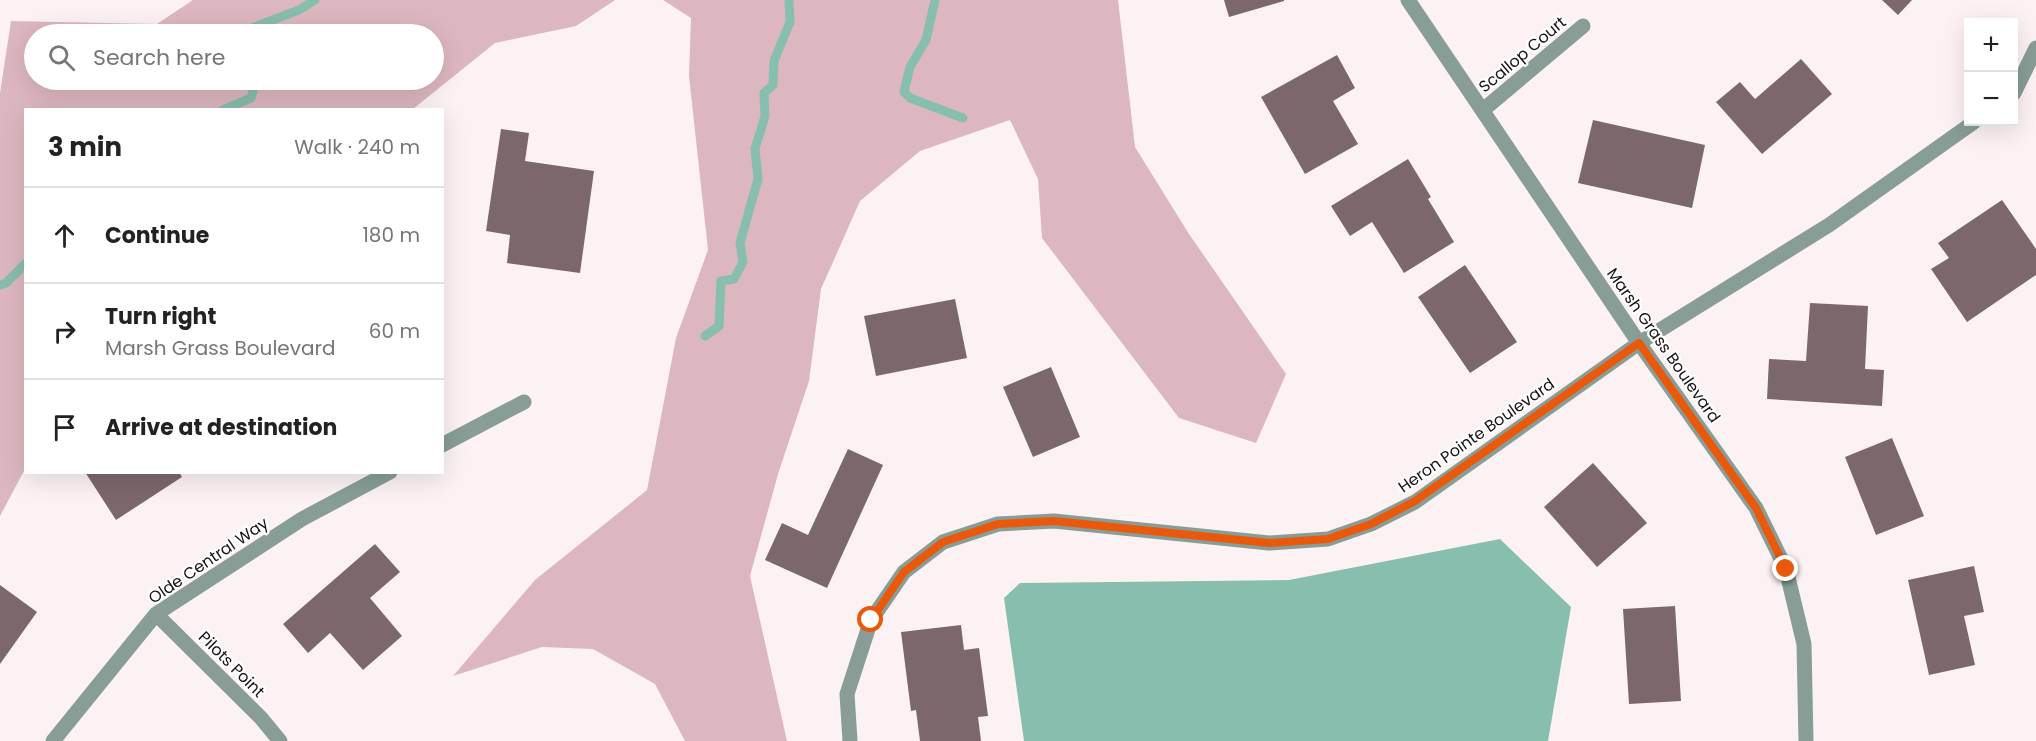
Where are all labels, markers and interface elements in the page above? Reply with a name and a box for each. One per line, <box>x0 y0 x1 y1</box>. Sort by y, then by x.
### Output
street label: Scallop Court <box>1474 11 1571 98</box>
map controls <box>1964 18 2018 126</box>
button: + <box>1964 18 2018 72</box>
search box <box>24 24 444 90</box>
icon: search <box>45 41 78 74</box>
text: Search here <box>93 42 226 73</box>
button: − <box>1964 72 2018 126</box>
text: 3 min <box>48 129 122 165</box>
text: Walk · 240 m <box>294 133 420 161</box>
icon: ahead <box>48 219 81 252</box>
text: Continue <box>105 220 209 251</box>
text: 180 m <box>362 221 420 249</box>
street label: Marsh Grass Boulevard <box>1601 263 1726 427</box>
text: Turn right <box>105 301 216 332</box>
icon: right <box>48 315 81 348</box>
text: 60 m <box>369 317 420 345</box>
text: Marsh Grass Boulevard <box>105 334 335 362</box>
street label: Heron Pointe Boulevard <box>1393 373 1559 498</box>
icon: arrive <box>48 411 81 444</box>
text: Arrive at destination <box>105 412 337 443</box>
street label: Olde Central Way <box>144 512 273 609</box>
route end <box>1772 555 1798 581</box>
route start <box>857 606 883 632</box>
street label: Pilots Point <box>193 626 270 703</box>

